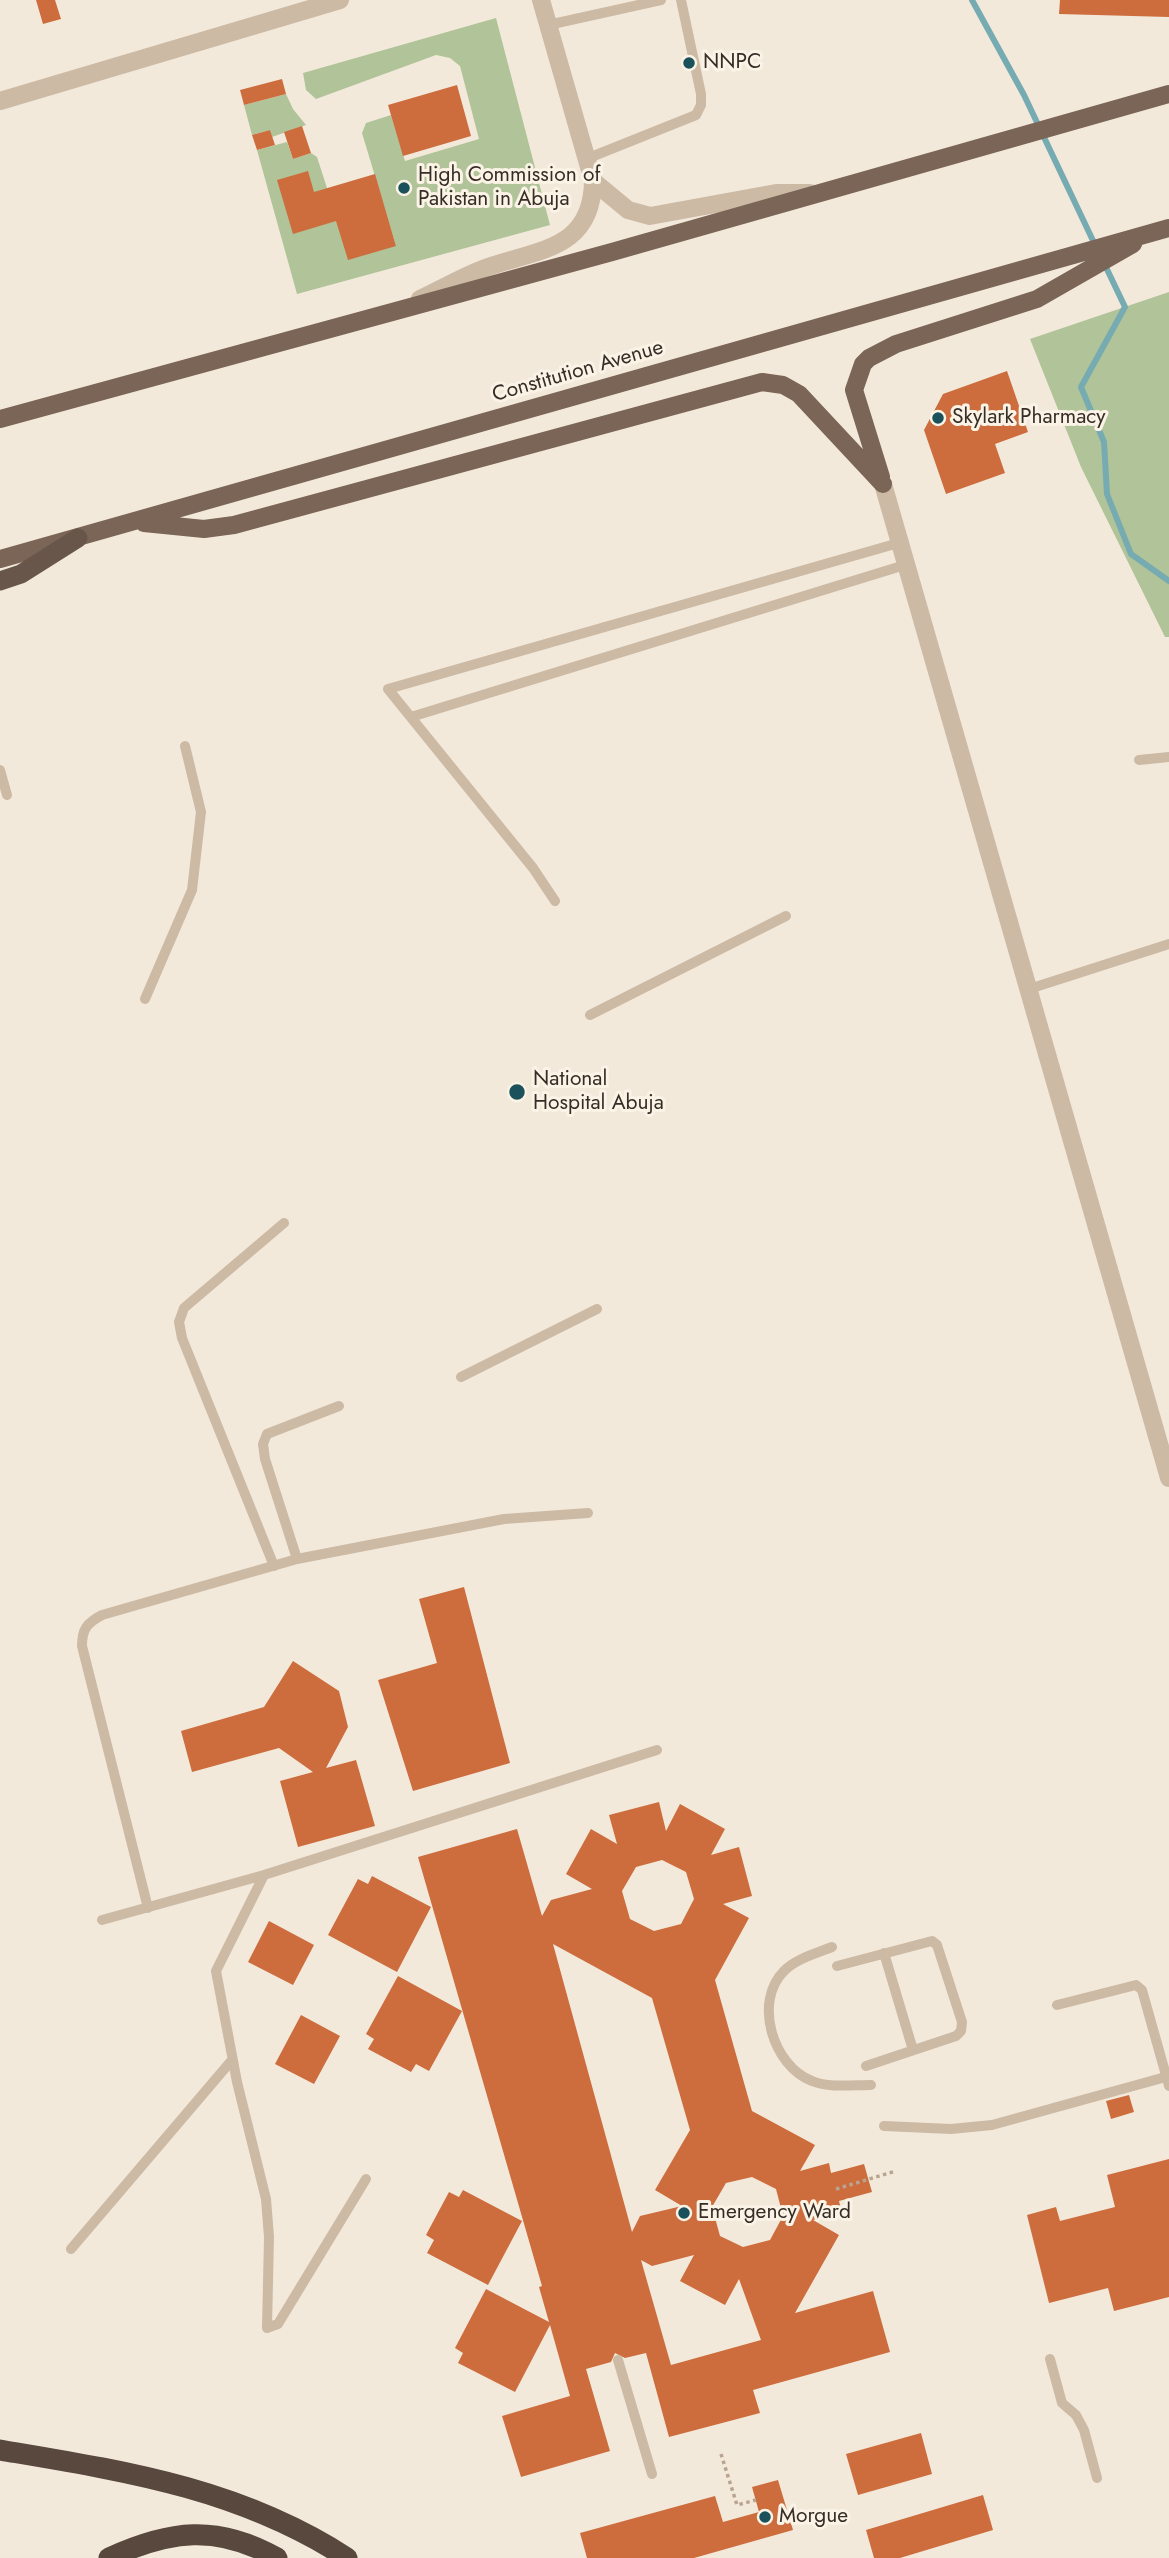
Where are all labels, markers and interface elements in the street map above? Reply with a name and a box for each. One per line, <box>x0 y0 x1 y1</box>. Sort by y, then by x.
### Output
place label: NNPC <box>703 50 761 76</box>
marker: NNPC <box>681 55 697 71</box>
place label: High Commission of Pakistan in Abuja <box>418 163 600 213</box>
marker: High Commission of Pakistan in Abuja <box>396 180 412 196</box>
street label: Constitution Avenue <box>490 336 666 408</box>
place label: Skylark Pharmacy <box>952 405 1106 431</box>
marker: Skylark Pharmacy <box>930 410 946 426</box>
place label: National Hospital Abuja <box>533 1067 664 1117</box>
marker: National Hospital Abuja <box>507 1082 527 1102</box>
place label: Emergency Ward <box>698 2200 851 2226</box>
marker: Emergency Ward <box>676 2205 692 2221</box>
place label: Morgue <box>779 2504 848 2530</box>
marker: Morgue <box>757 2509 773 2525</box>

